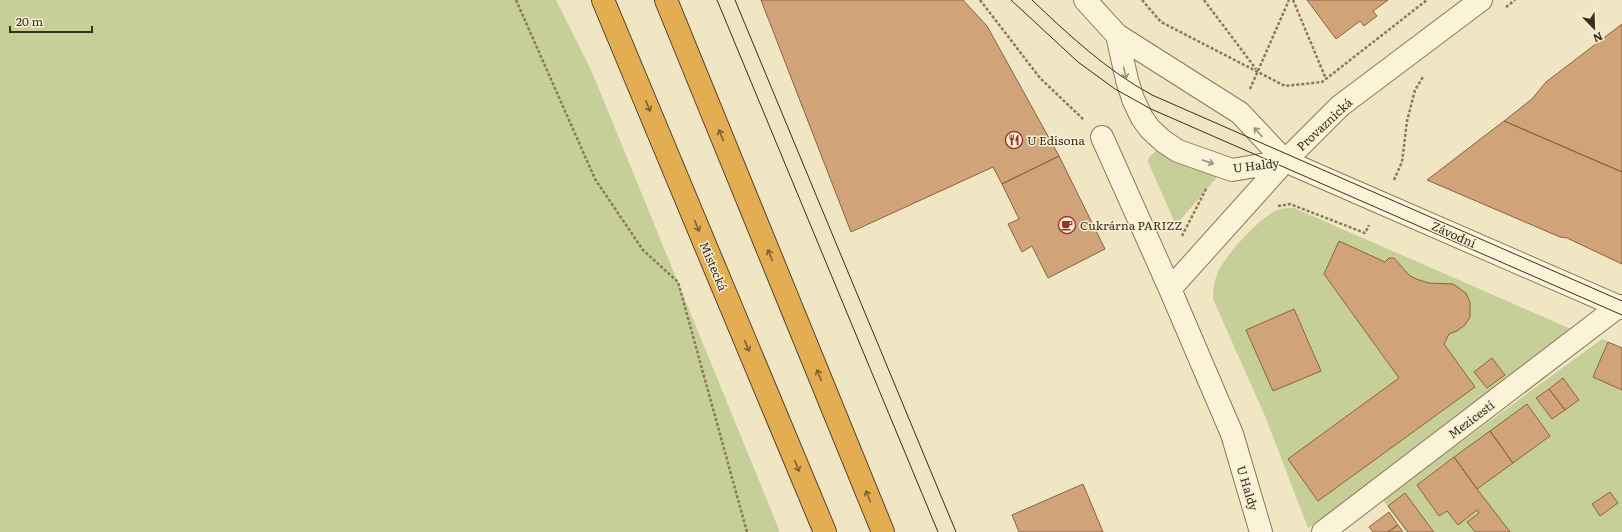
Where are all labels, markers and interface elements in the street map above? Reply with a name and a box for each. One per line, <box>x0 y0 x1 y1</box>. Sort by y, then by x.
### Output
scale bar <box>10 8 92 34</box>
north arrow <box>1574 8 1614 48</box>
text: 20 m <box>16 12 43 30</box>
text: N <box>1591 29 1606 47</box>
one-way arrow <box>1122 66 1130 79</box>
street label: Provaznická <box>1292 93 1356 155</box>
one-way arrow <box>644 99 652 111</box>
one-way arrow <box>1254 127 1263 138</box>
one-way arrow <box>717 129 725 141</box>
restaurant icon: U Edisona <box>1004 130 1024 150</box>
place label: U Edisona <box>1027 131 1085 149</box>
street label: U Haldy <box>1232 153 1280 177</box>
one-way arrow <box>1202 158 1214 166</box>
cafe icon: Cukrárna PARIZZ <box>1057 215 1077 235</box>
place label: Cukrárna PARIZZ <box>1080 216 1182 234</box>
street label: Závodní <box>1429 216 1479 252</box>
one-way arrow <box>694 219 702 231</box>
street label: Místecká <box>696 239 733 294</box>
one-way arrow <box>766 250 774 262</box>
one-way arrow <box>744 339 752 351</box>
one-way arrow <box>815 370 823 382</box>
street label: Mezicestí <box>1444 396 1498 442</box>
one-way arrow <box>794 459 801 471</box>
street label: U Haldy <box>1233 463 1263 513</box>
one-way arrow <box>864 490 872 502</box>

